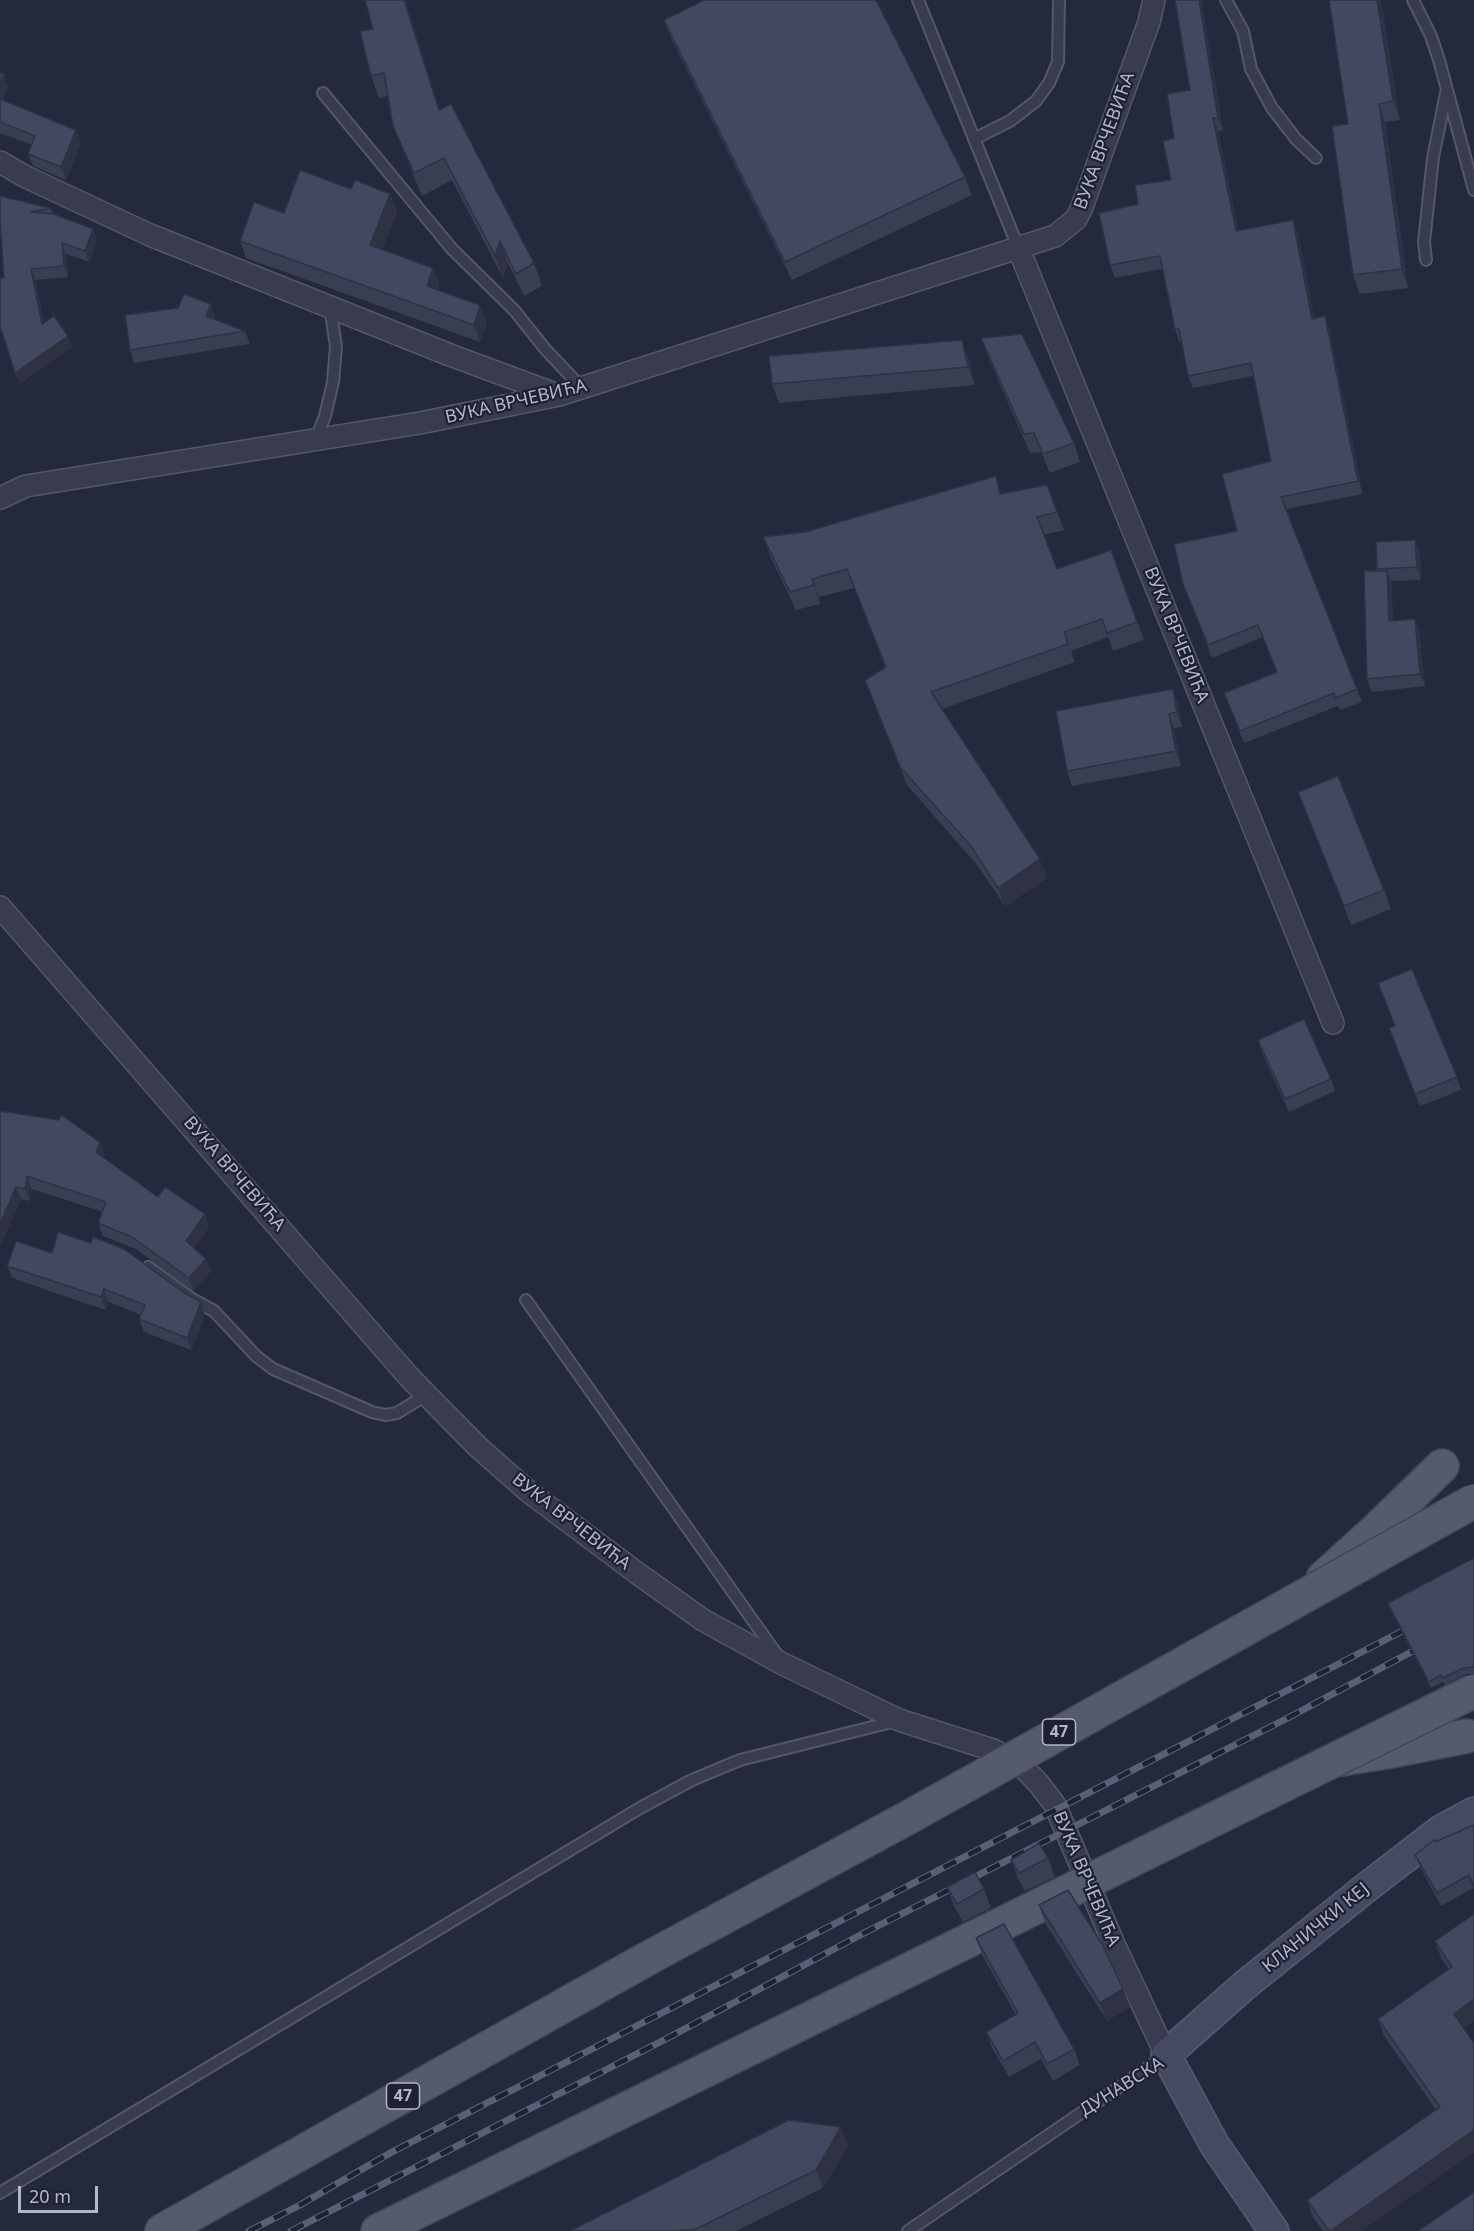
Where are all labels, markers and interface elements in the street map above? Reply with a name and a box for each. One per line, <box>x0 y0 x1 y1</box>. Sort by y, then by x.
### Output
street label: ВУКА ВРЧЕВИЋА <box>1070 69 1140 213</box>
street label: ВУКА ВРЧЕВИЋА <box>443 375 589 429</box>
street label: ВУКА ВРЧЕВИЋА <box>1139 564 1213 706</box>
street label: ВУКА ВРЧЕВИЋА <box>178 1112 290 1236</box>
street label: ВУКА ВРЧЕВИЋА <box>507 1469 635 1575</box>
road number: 47 <box>1042 1719 1076 1745</box>
street label: ВУКА ВРЧЕВИЋА <box>1048 1808 1124 1950</box>
street label: КЛАНИЧКИ КЕЈ <box>1258 1878 1374 1978</box>
street label: ДУНАВСКА <box>1076 2053 1168 2121</box>
road number: 47 <box>386 2083 420 2109</box>
scale bar <box>21 2174 100 2212</box>
text: 20 m <box>29 2184 71 2208</box>

